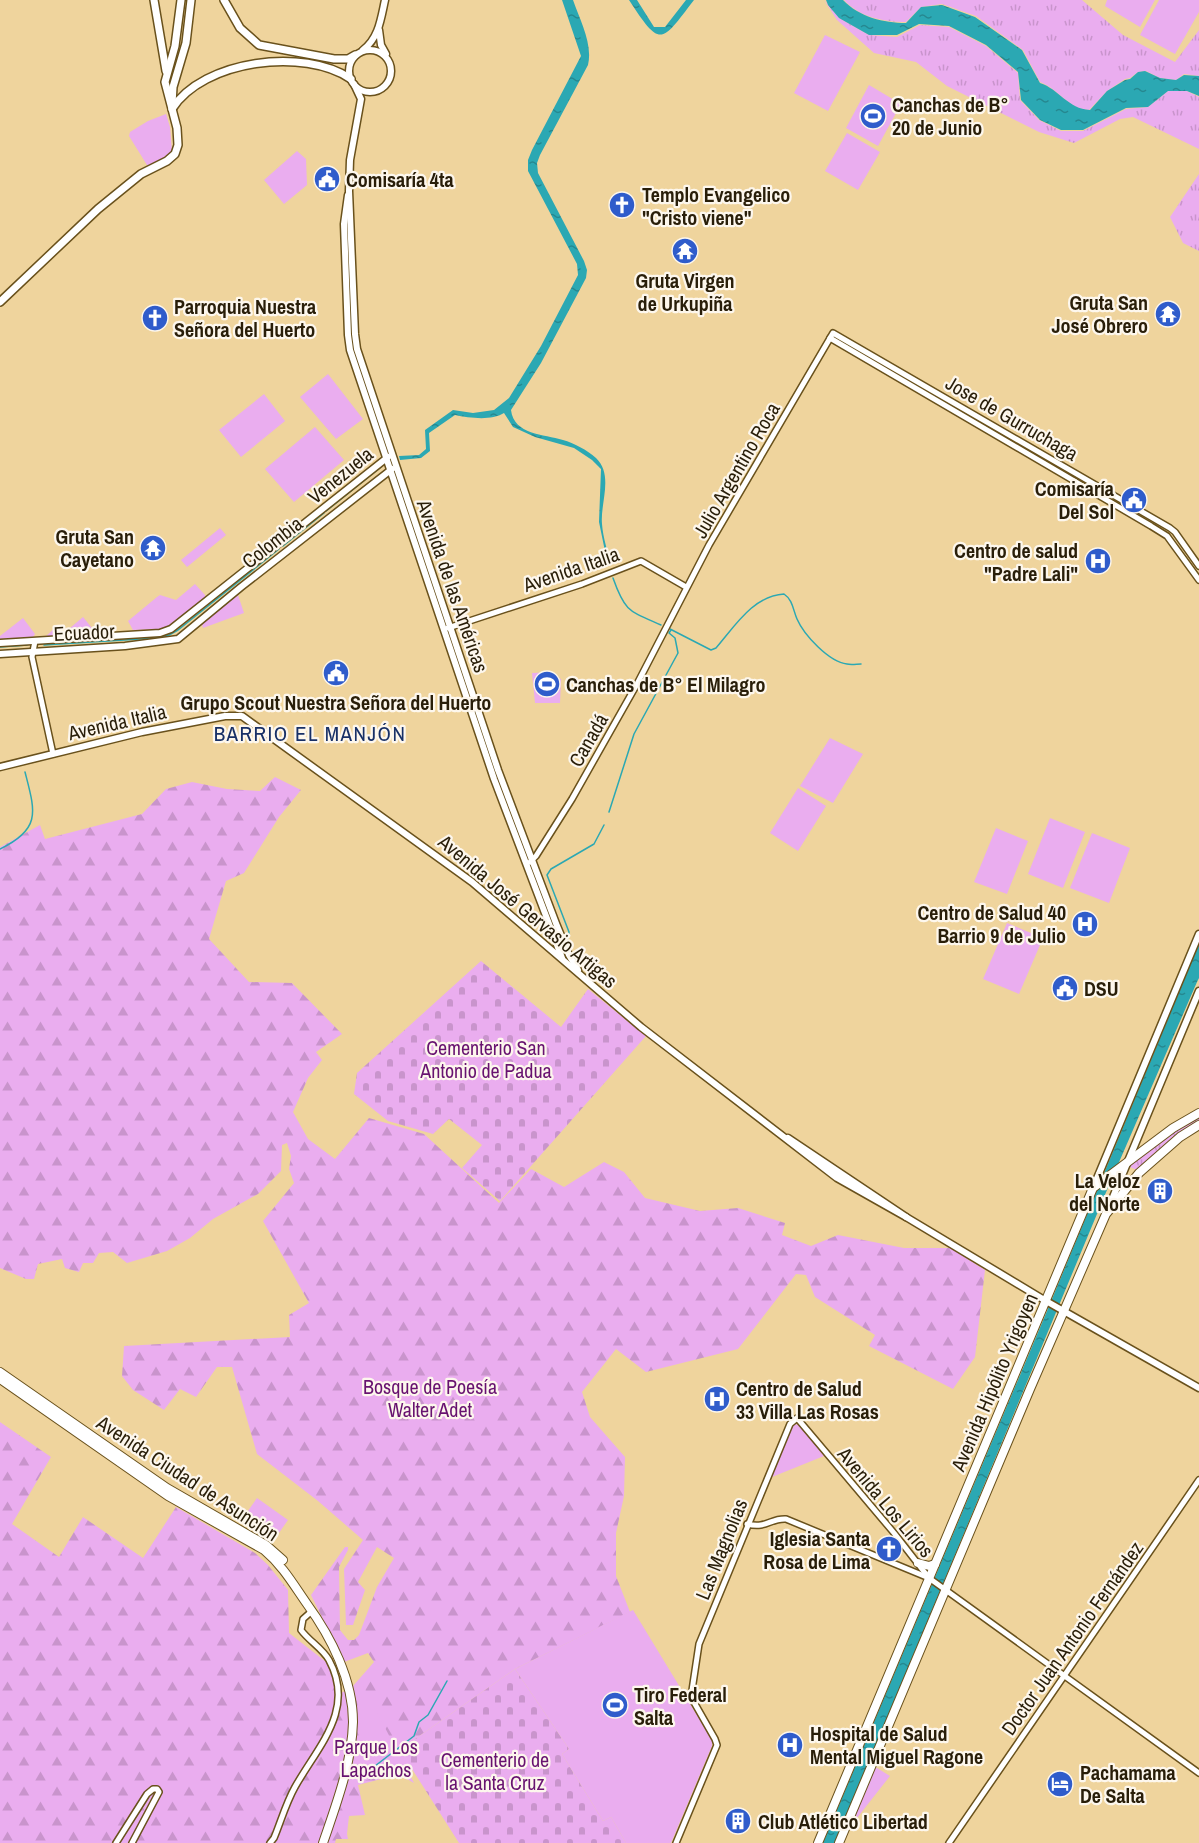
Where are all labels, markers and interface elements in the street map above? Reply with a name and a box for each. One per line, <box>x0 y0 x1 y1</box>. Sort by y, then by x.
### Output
place label: Canchas de B° 20 de Junio <box>892 91 1008 141</box>
sports icon: Canchas de B° 20 de Junio <box>858 101 888 131</box>
public building icon: Comisaría 4ta <box>312 164 342 194</box>
place label: Comisaría 4ta <box>346 166 454 193</box>
place label: Templo Evangelico "Cristo viene" <box>642 181 790 231</box>
church icon: Templo Evangelico "Cristo viene" <box>607 190 637 220</box>
temple icon: Gruta Virgen de Urkupiña <box>670 236 700 266</box>
place label: Gruta Virgen de Urkupiña <box>635 267 735 317</box>
place label: Gruta San José Obrero <box>1051 289 1148 339</box>
place label: Parroquia Nuestra Señora del Huerto <box>174 293 316 343</box>
temple icon: Gruta San José Obrero <box>1153 299 1183 329</box>
church icon: Parroquia Nuestra Señora del Huerto <box>140 303 170 333</box>
street label: Jose de Gurruchaga <box>941 369 1083 467</box>
street label: Julio Argentino Roca <box>686 397 786 543</box>
street label: Venezuela <box>302 440 378 510</box>
place label: Comisaría Del Sol <box>1035 475 1114 525</box>
public building icon: Comisaría Del Sol <box>1119 485 1149 515</box>
street label: Avenida de las Américas <box>410 495 495 676</box>
street label: Colombia <box>236 510 308 574</box>
place label: Gruta San Cayetano <box>56 523 134 573</box>
temple icon: Gruta San Cayetano <box>138 533 168 563</box>
place label: Centro de salud "Padre Lali" <box>954 537 1078 587</box>
street label: Avenida Italia <box>518 540 623 598</box>
hospital icon: Centro de salud "Padre Lali" <box>1083 546 1113 576</box>
street label: Ecuador <box>53 617 116 647</box>
public building icon: Grupo Scout Nuestra Señora del Huerto <box>321 658 351 688</box>
sports icon: Canchas de B° El Milagro <box>532 669 562 699</box>
place label: Canchas de B° El Milagro <box>566 671 765 698</box>
place label: Grupo Scout Nuestra Señora del Huerto <box>181 689 491 716</box>
street label: Avenida Italia <box>64 698 169 747</box>
street label: Canadá <box>562 708 614 772</box>
district label: BARRIO EL MANJÓN <box>214 719 406 748</box>
street label: Avenida José Gervasio Artigas <box>432 827 623 994</box>
place label: Centro de Salud 40 Barrio 9 de Julio <box>917 899 1066 949</box>
hospital icon: Centro de Salud 40 Barrio 9 de Julio <box>1070 909 1100 939</box>
public building icon: DSU <box>1050 973 1080 1003</box>
place label: DSU <box>1084 975 1119 1002</box>
park label: Cementerio San Antonio de Padua <box>419 1034 552 1084</box>
place label: La Veloz del Norte <box>1069 1167 1140 1217</box>
building icon: La Veloz del Norte <box>1145 1176 1175 1206</box>
street label: Avenida Hipólito Yrigoyen <box>944 1289 1044 1476</box>
park label: Bosque de Poesía Walter Adet <box>363 1373 497 1423</box>
place label: Centro de Salud 33 Villa Las Rosas <box>736 1375 879 1425</box>
hospital icon: Centro de Salud 33 Villa Las Rosas <box>702 1384 732 1414</box>
street label: Avenida Ciudad de Asunción <box>91 1408 284 1547</box>
street label: Avenida Los Lirios <box>831 1440 940 1563</box>
street label: Las Magnolias <box>689 1494 753 1604</box>
place label: Iglesia Santa Rosa de Lima <box>763 1525 870 1575</box>
church icon: Iglesia Santa Rosa de Lima <box>874 1534 904 1564</box>
street label: Doctor Juan Antonio Fernández <box>995 1536 1149 1740</box>
place label: Tiro Federal Salta <box>634 1681 727 1731</box>
sports icon: Tiro Federal Salta <box>600 1690 630 1720</box>
place label: Hospital de Salud Mental Miguel Ragone <box>810 1720 983 1770</box>
hospital icon: Hospital de Salud Mental Miguel Ragone <box>775 1730 805 1760</box>
park label: Parque Los Lapachos <box>334 1733 418 1783</box>
park label: Cementerio de la Santa Cruz <box>441 1746 549 1796</box>
place label: Pachamama De Salta <box>1080 1759 1176 1809</box>
hotel icon: Pachamama De Salta <box>1045 1769 1075 1799</box>
building icon: Club Atlético Libertad <box>723 1806 753 1836</box>
place label: Club Atlético Libertad <box>758 1808 928 1835</box>

